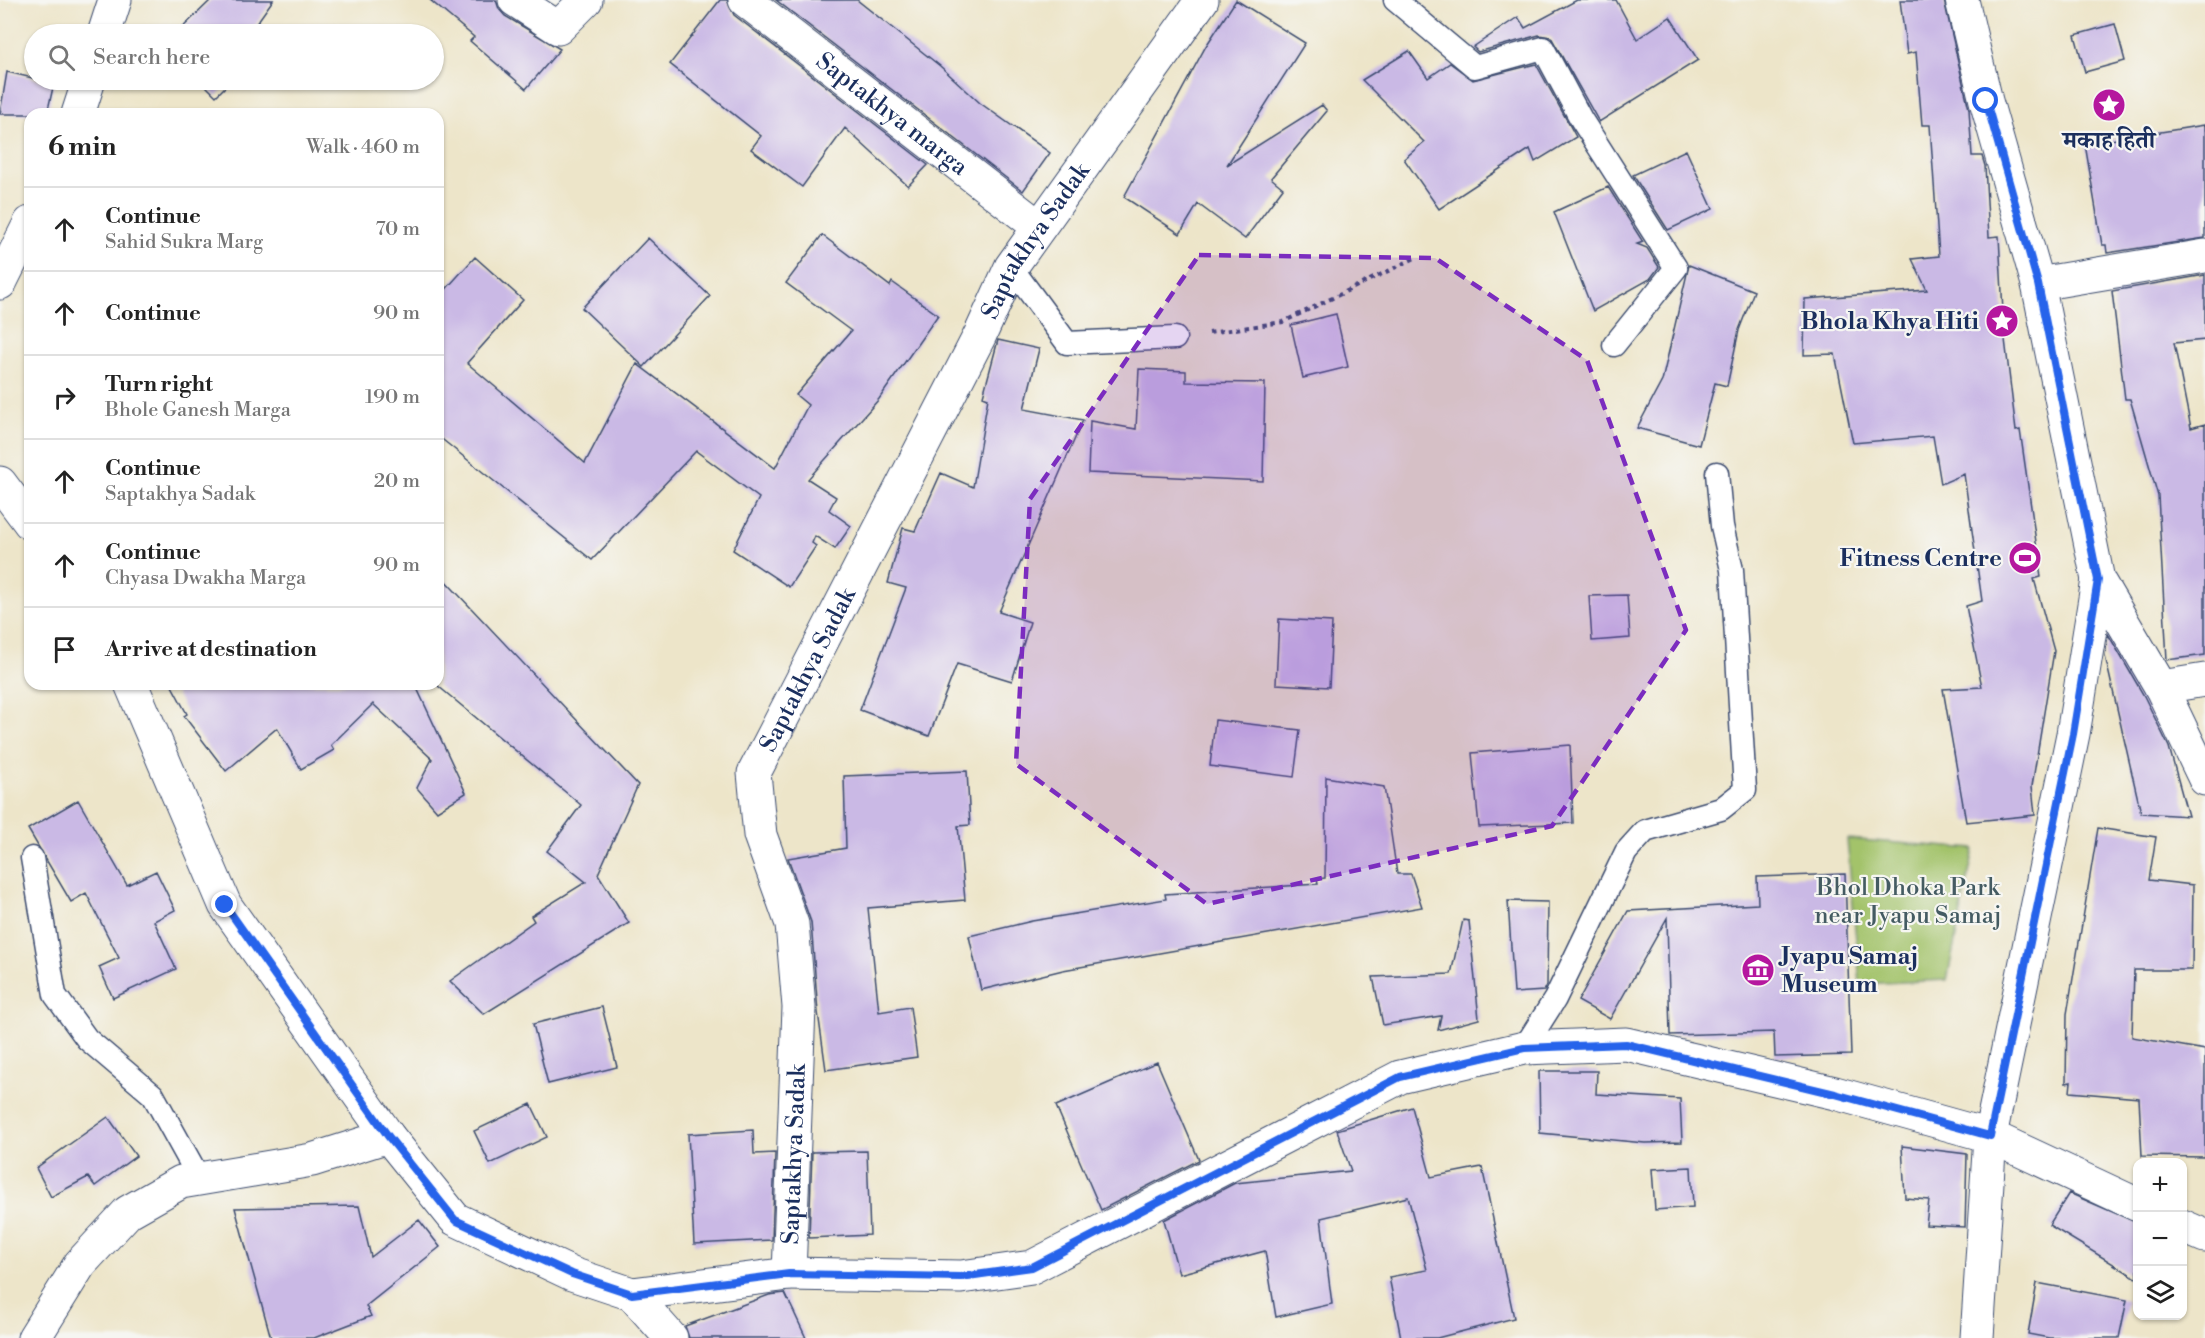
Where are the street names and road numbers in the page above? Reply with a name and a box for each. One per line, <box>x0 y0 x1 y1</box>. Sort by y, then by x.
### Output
street label: Saptakhya marga <box>810 46 974 183</box>
street label: Saptakhya Sadak <box>975 156 1098 324</box>
street label: Saptakhya Sadak <box>754 582 864 757</box>
street label: Saptakhya Sadak <box>776 1062 813 1245</box>

